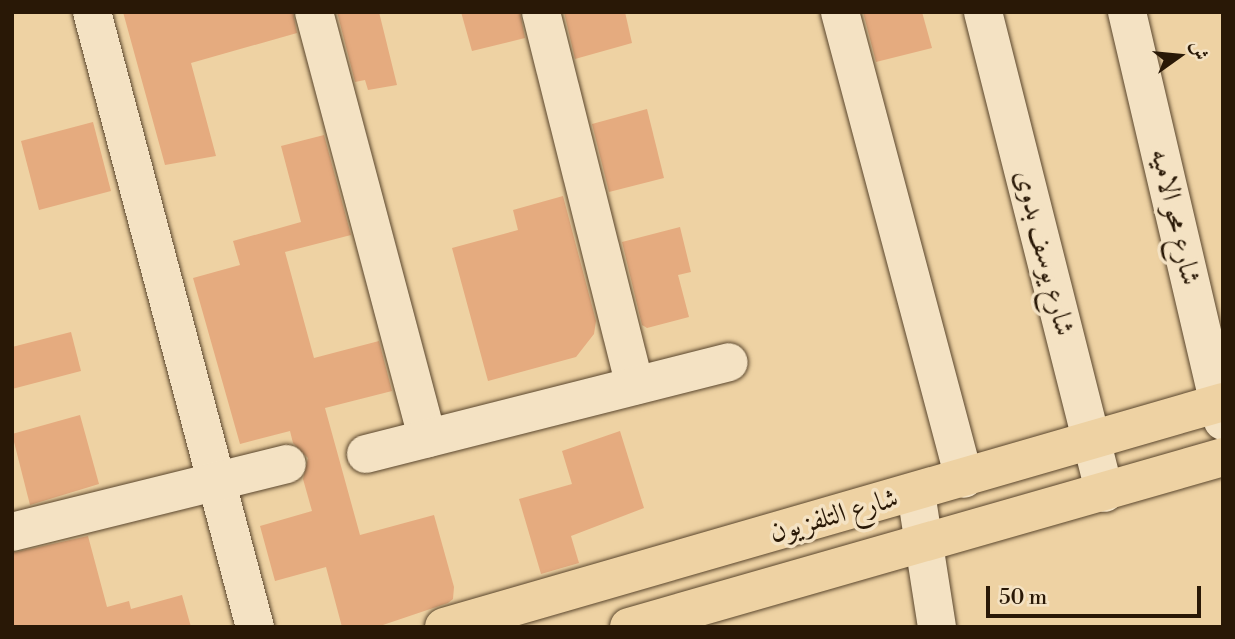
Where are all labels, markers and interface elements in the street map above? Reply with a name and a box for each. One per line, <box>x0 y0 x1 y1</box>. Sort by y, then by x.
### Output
north arrow <box>1144 21 1214 91</box>
text: ش <box>1185 38 1213 63</box>
street label: شارع محو الاميه <box>1143 145 1207 289</box>
street label: شارع يوسف بدوى <box>1007 166 1081 340</box>
street label: شارع التلفزيون <box>766 482 902 550</box>
scale bar <box>990 572 1205 616</box>
text: 50 m <box>999 585 1047 611</box>

